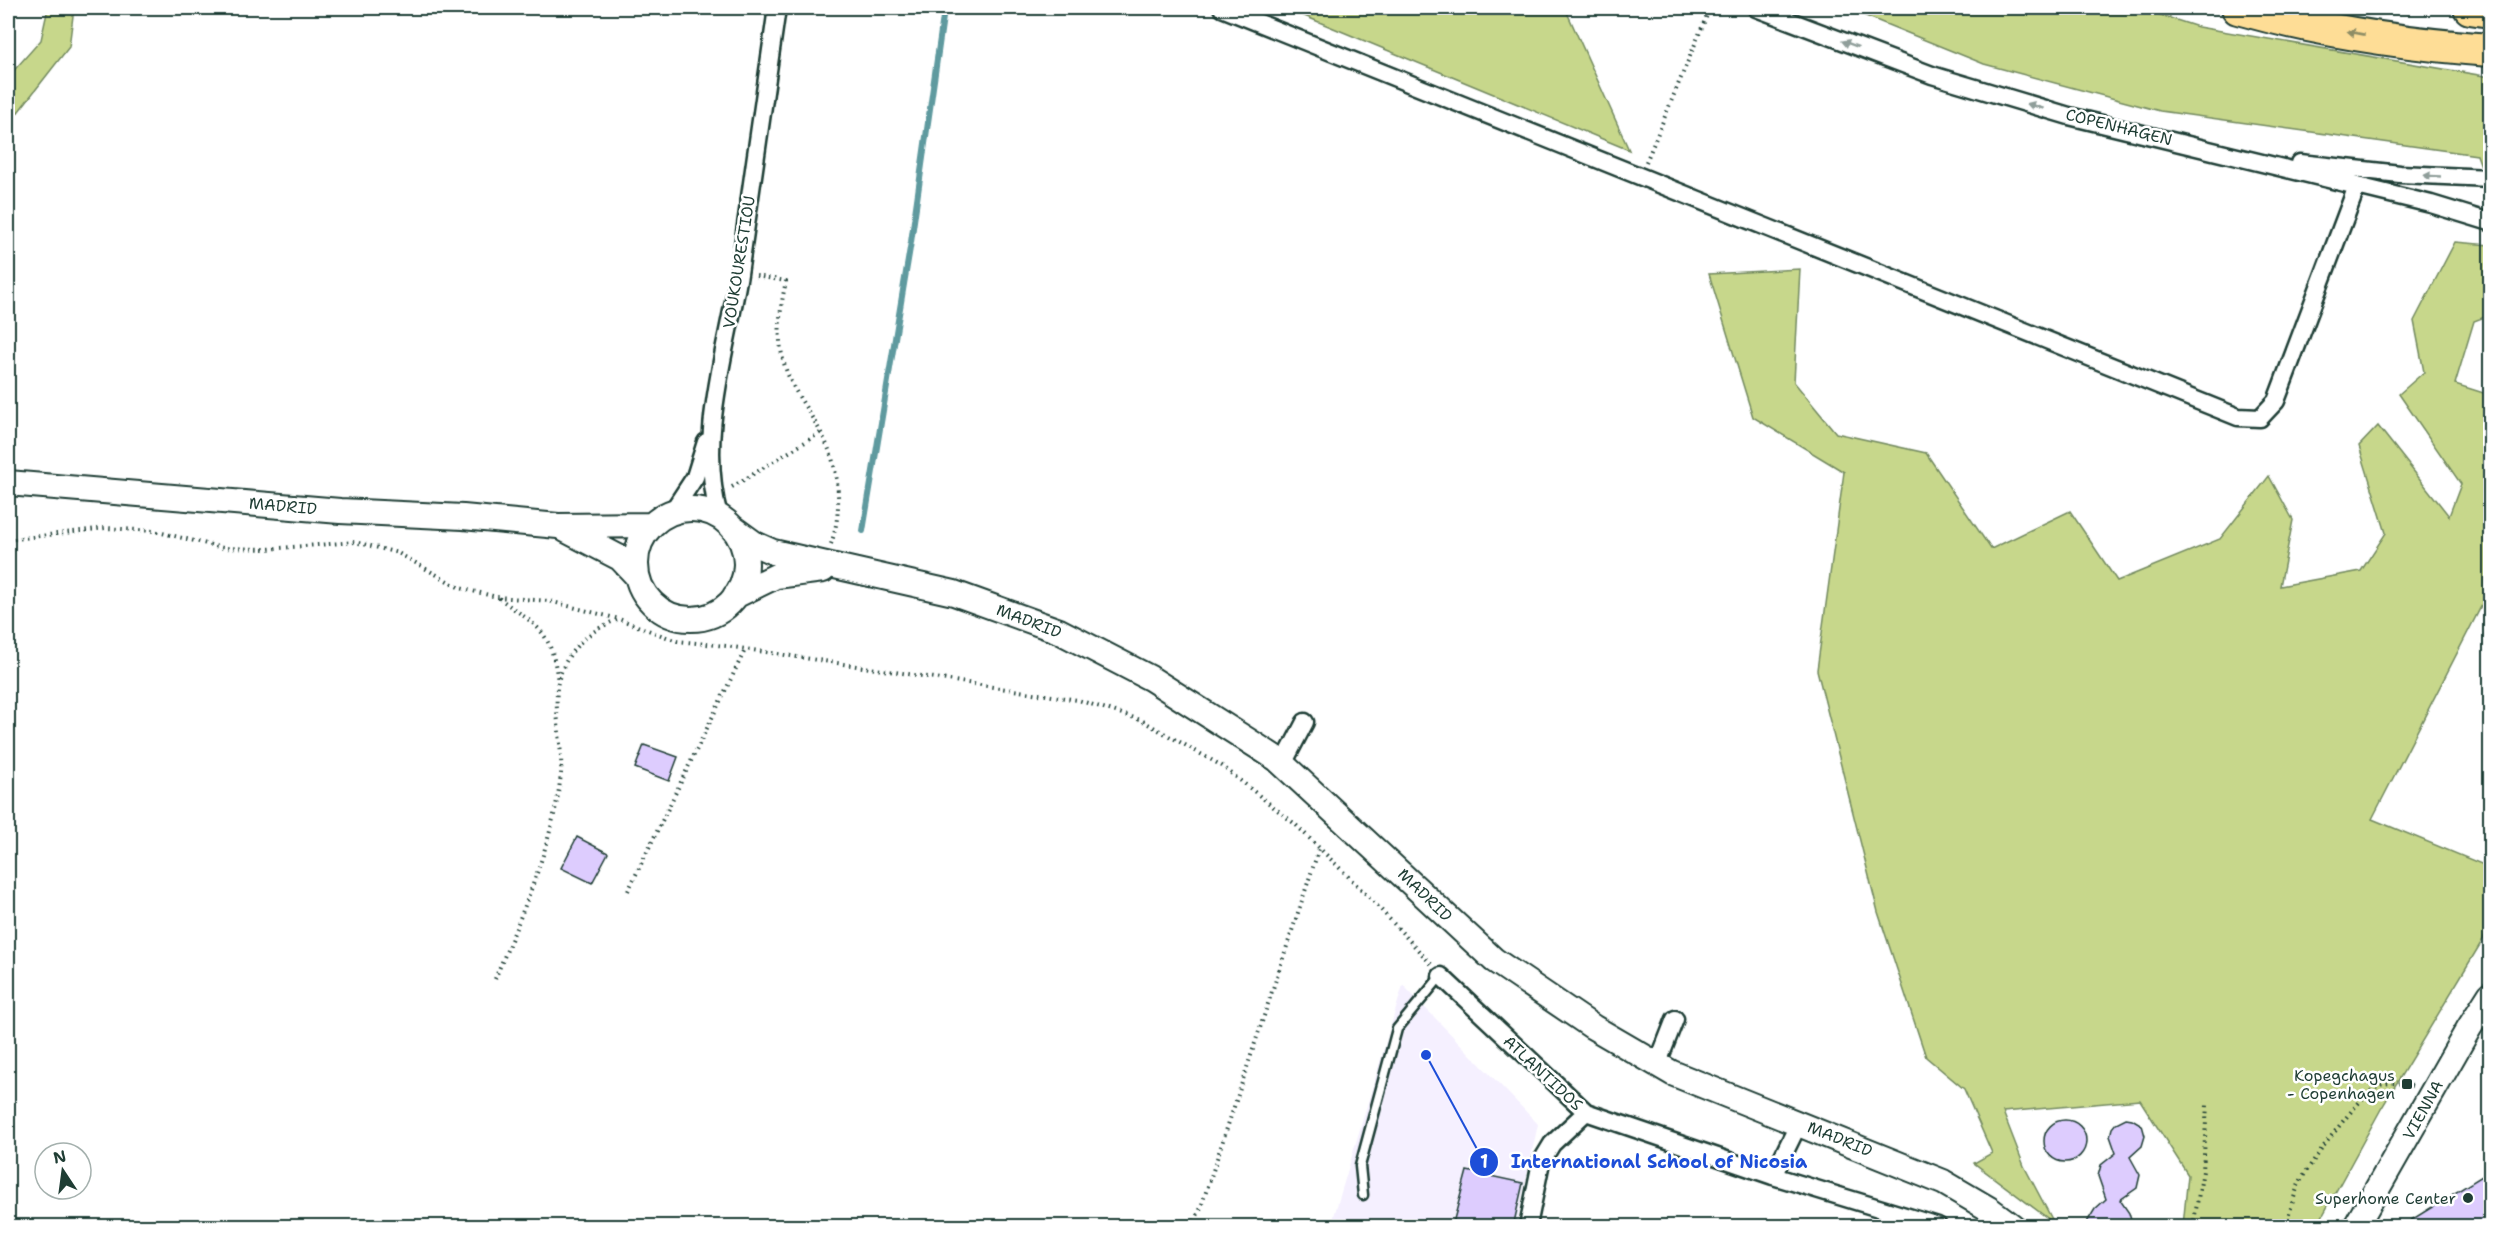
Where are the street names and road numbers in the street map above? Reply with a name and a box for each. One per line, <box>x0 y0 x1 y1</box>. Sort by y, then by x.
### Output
street label: COPENHAGEN <box>2063 104 2175 150</box>
street label: VOUKOURESTIOU <box>718 194 760 330</box>
street label: MADRID <box>248 493 318 519</box>
street label: MADRID <box>993 599 1065 643</box>
street label: MADRID <box>1393 864 1457 926</box>
street label: ATLANTIDOS <box>1499 1031 1587 1115</box>
street label: VIENNA <box>2398 1076 2448 1144</box>
street label: MADRID <box>1804 1116 1876 1162</box>

